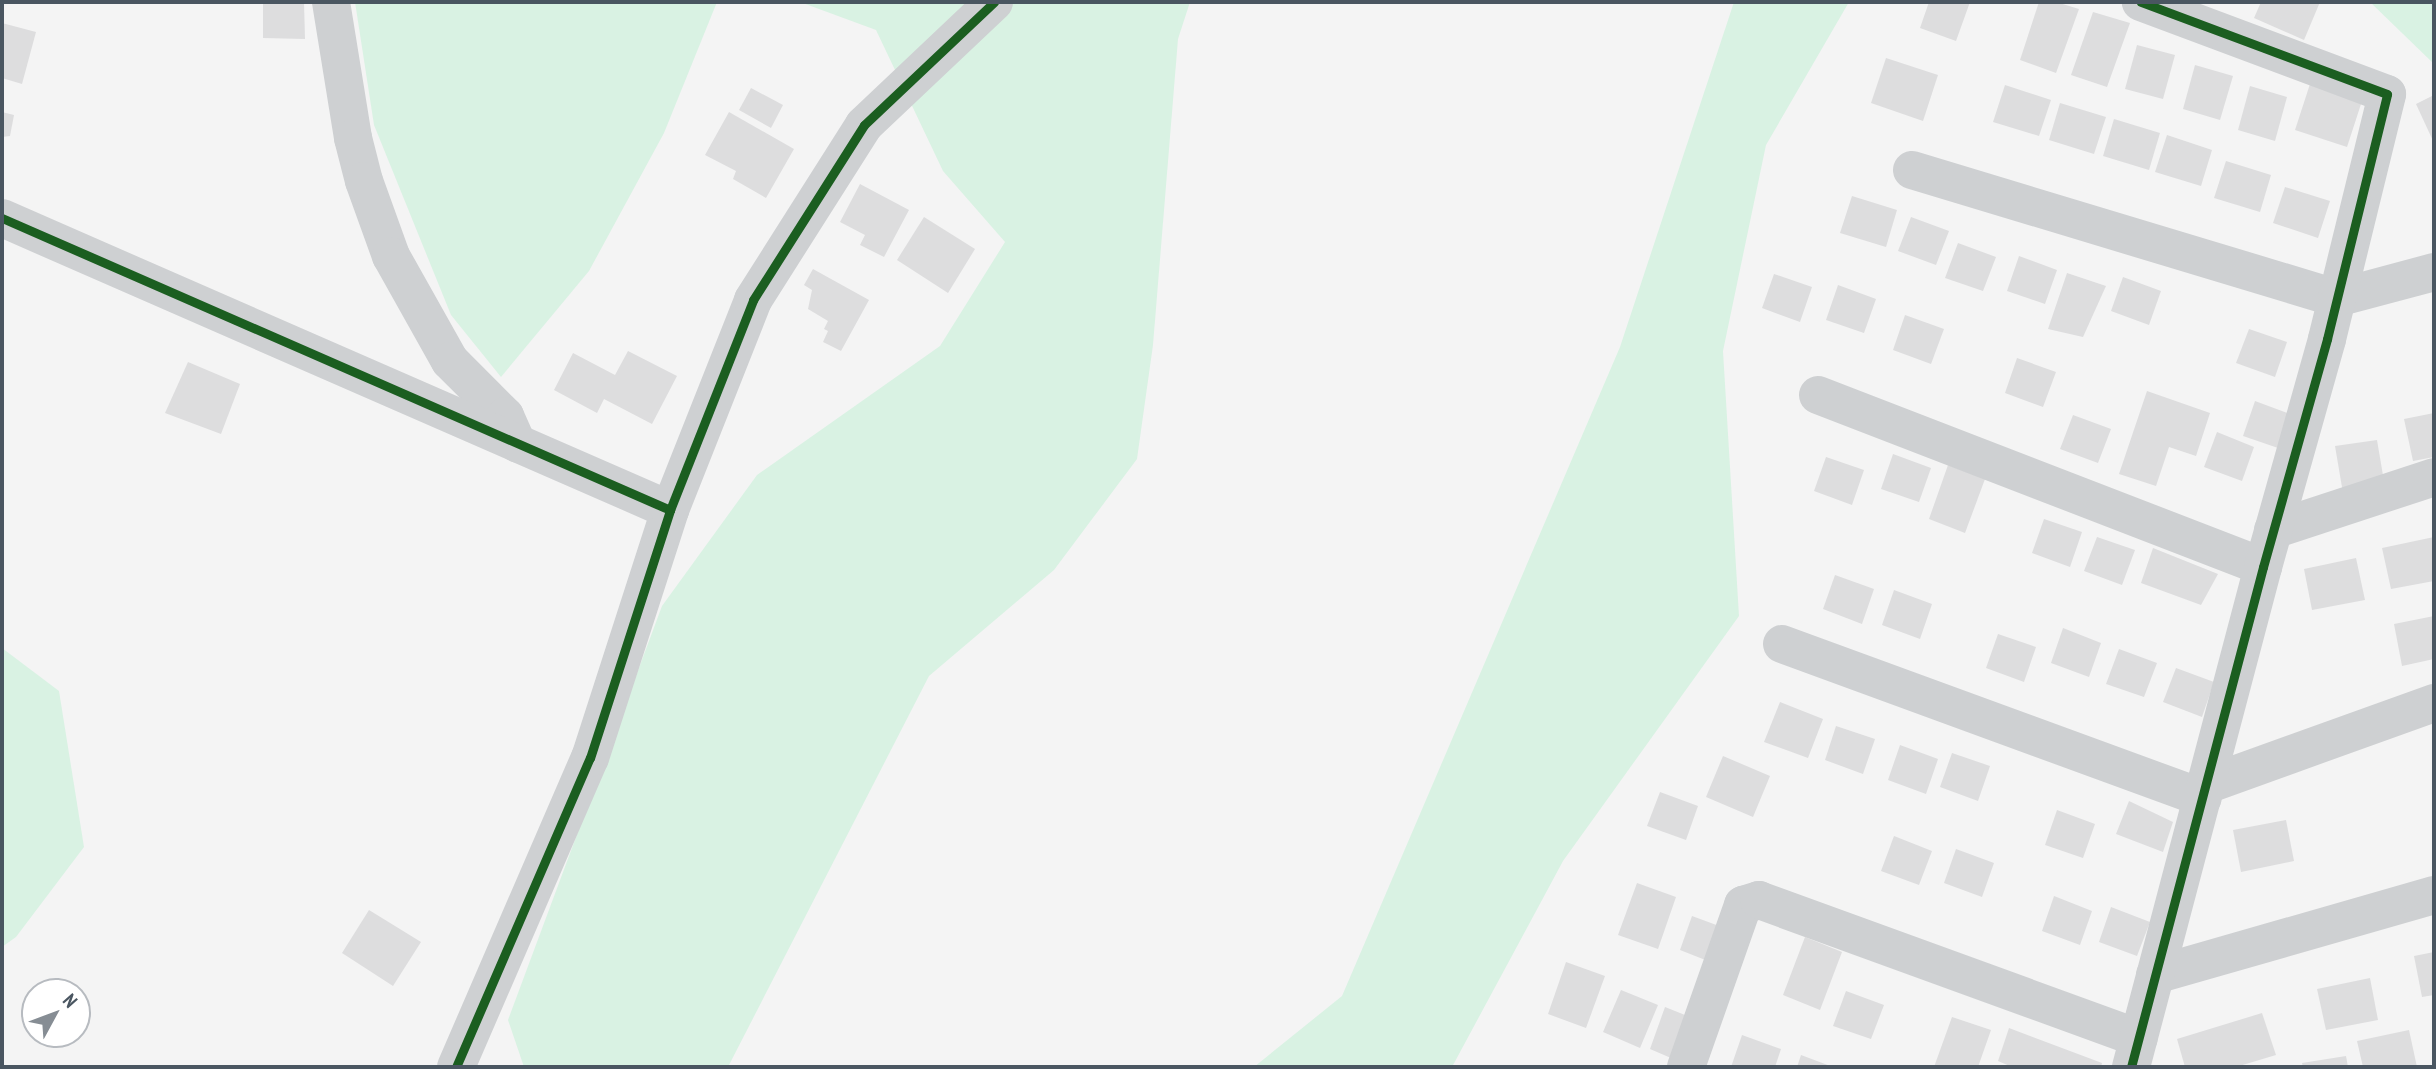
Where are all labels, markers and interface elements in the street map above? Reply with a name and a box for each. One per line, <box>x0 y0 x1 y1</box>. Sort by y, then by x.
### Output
north arrow <box>21 978 91 1048</box>
text: N <box>58 989 83 1012</box>

